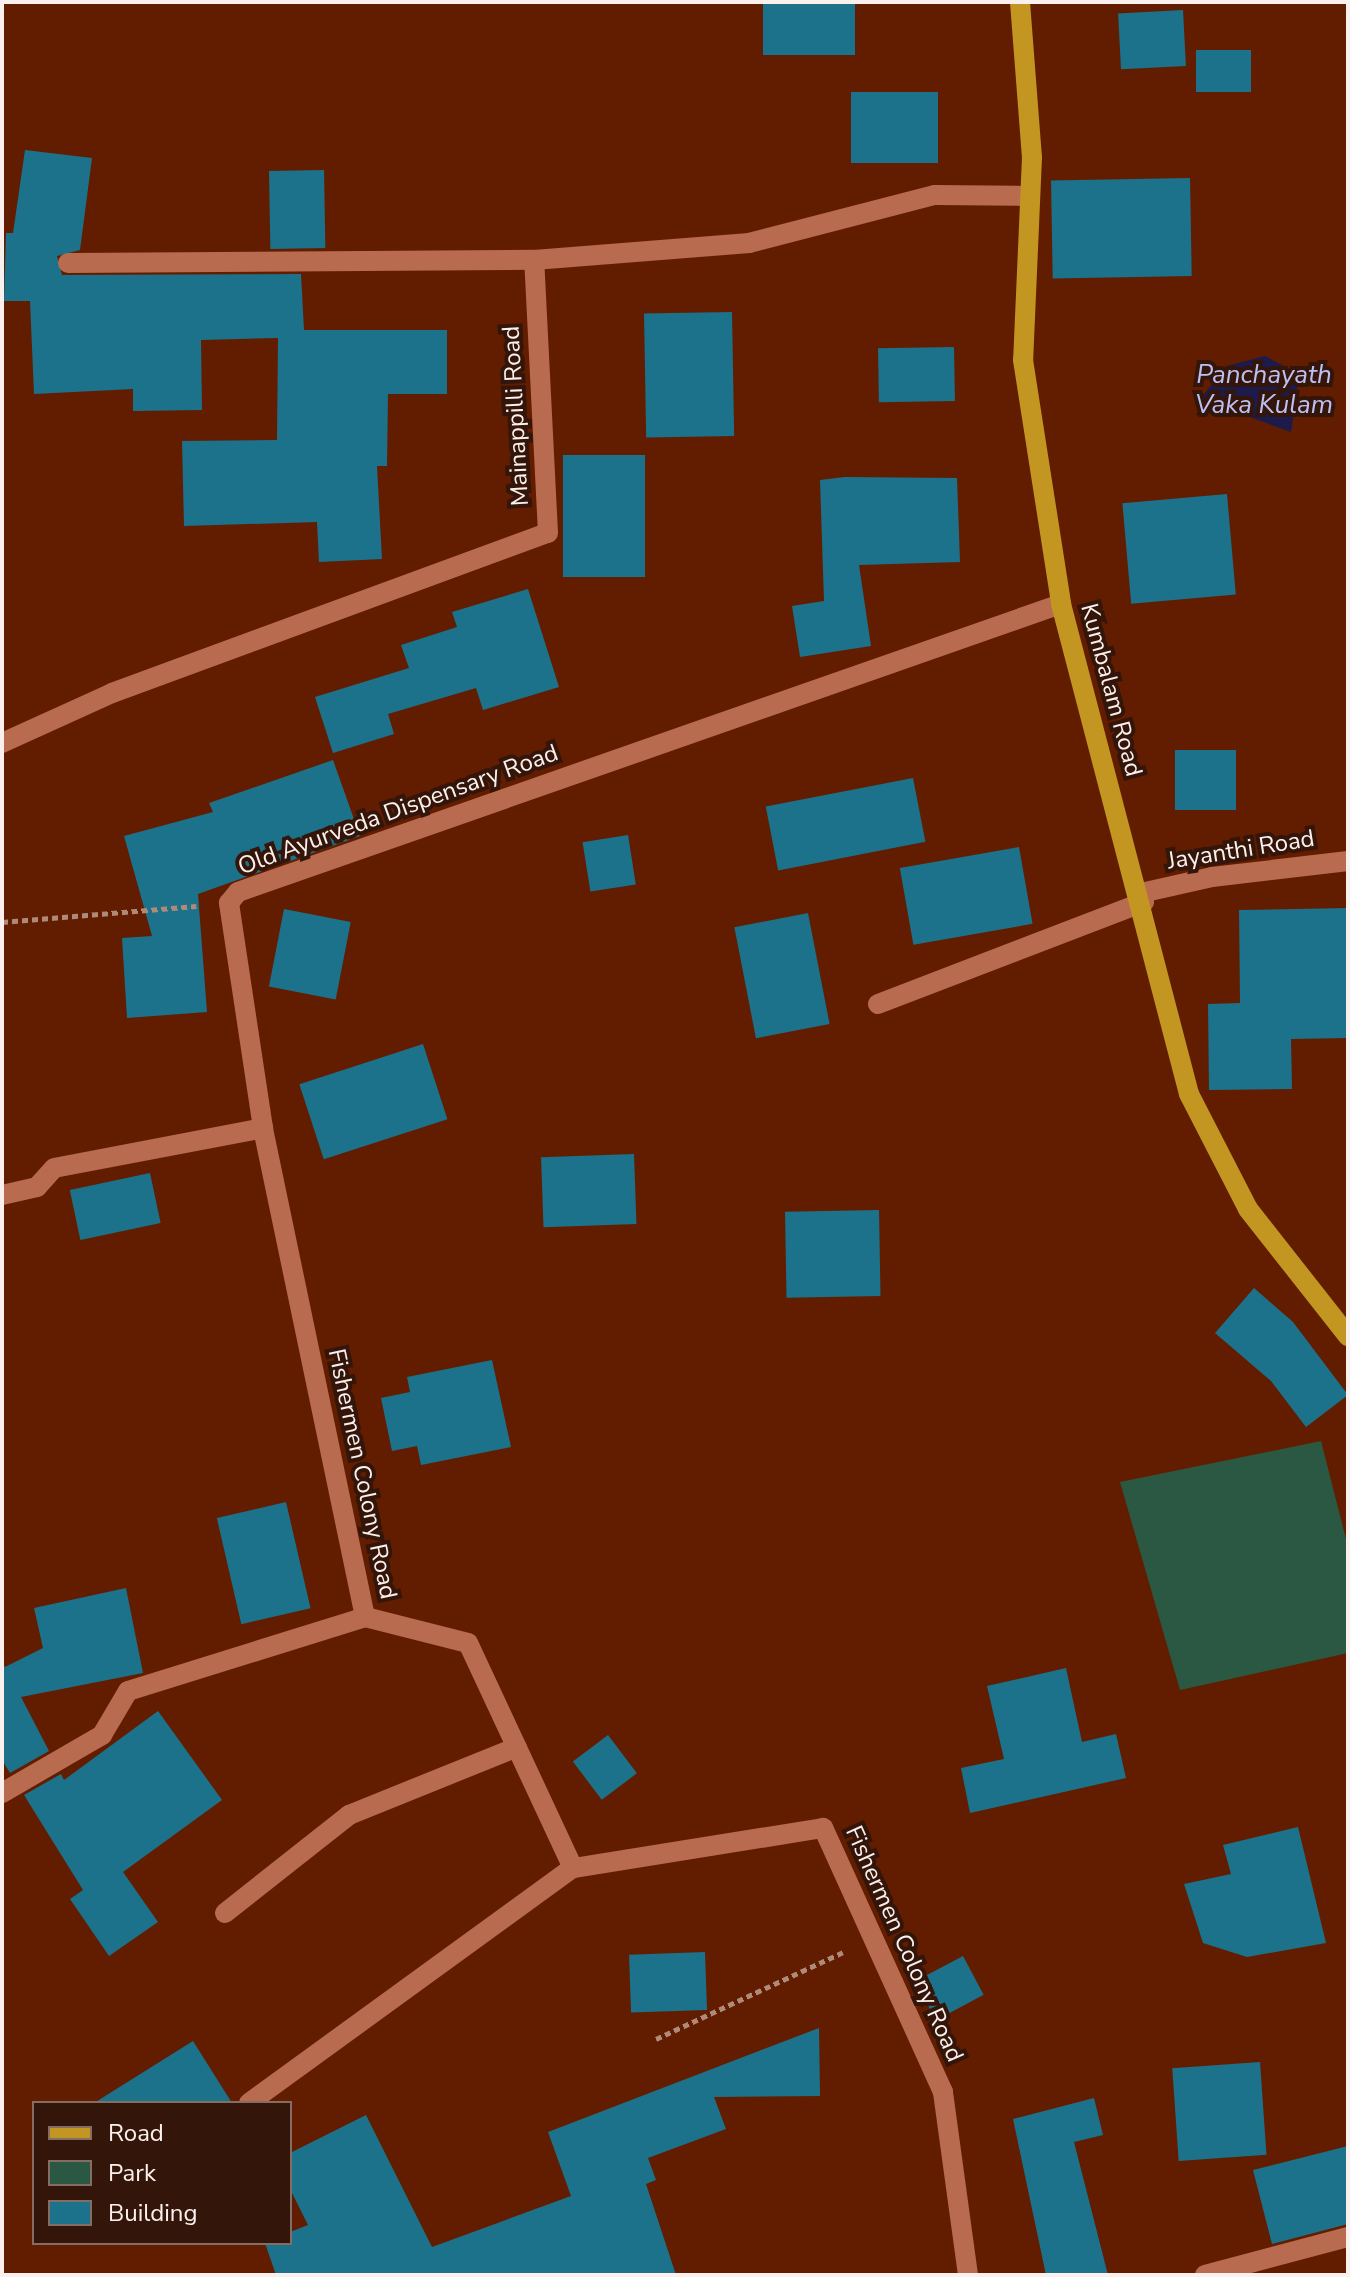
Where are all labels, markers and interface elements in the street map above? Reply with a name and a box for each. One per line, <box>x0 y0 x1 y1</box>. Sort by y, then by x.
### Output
street label: Mainappilli Road <box>497 325 535 507</box>
water label: Panchayath Vaka Kulam <box>1195 359 1333 420</box>
street label: Kumbalam Road <box>1074 600 1148 780</box>
street label: Old Ayurveda Dispensary Road <box>234 739 562 881</box>
street label: Jayanthi Road <box>1165 824 1317 876</box>
street label: Fishermen Colony Road <box>321 1346 403 1602</box>
street label: Fishermen Colony Road <box>839 1822 969 2066</box>
legend <box>32 2101 292 2245</box>
text: Road <box>108 2117 164 2149</box>
text: Park <box>108 2157 156 2189</box>
text: Building <box>108 2197 198 2229</box>

